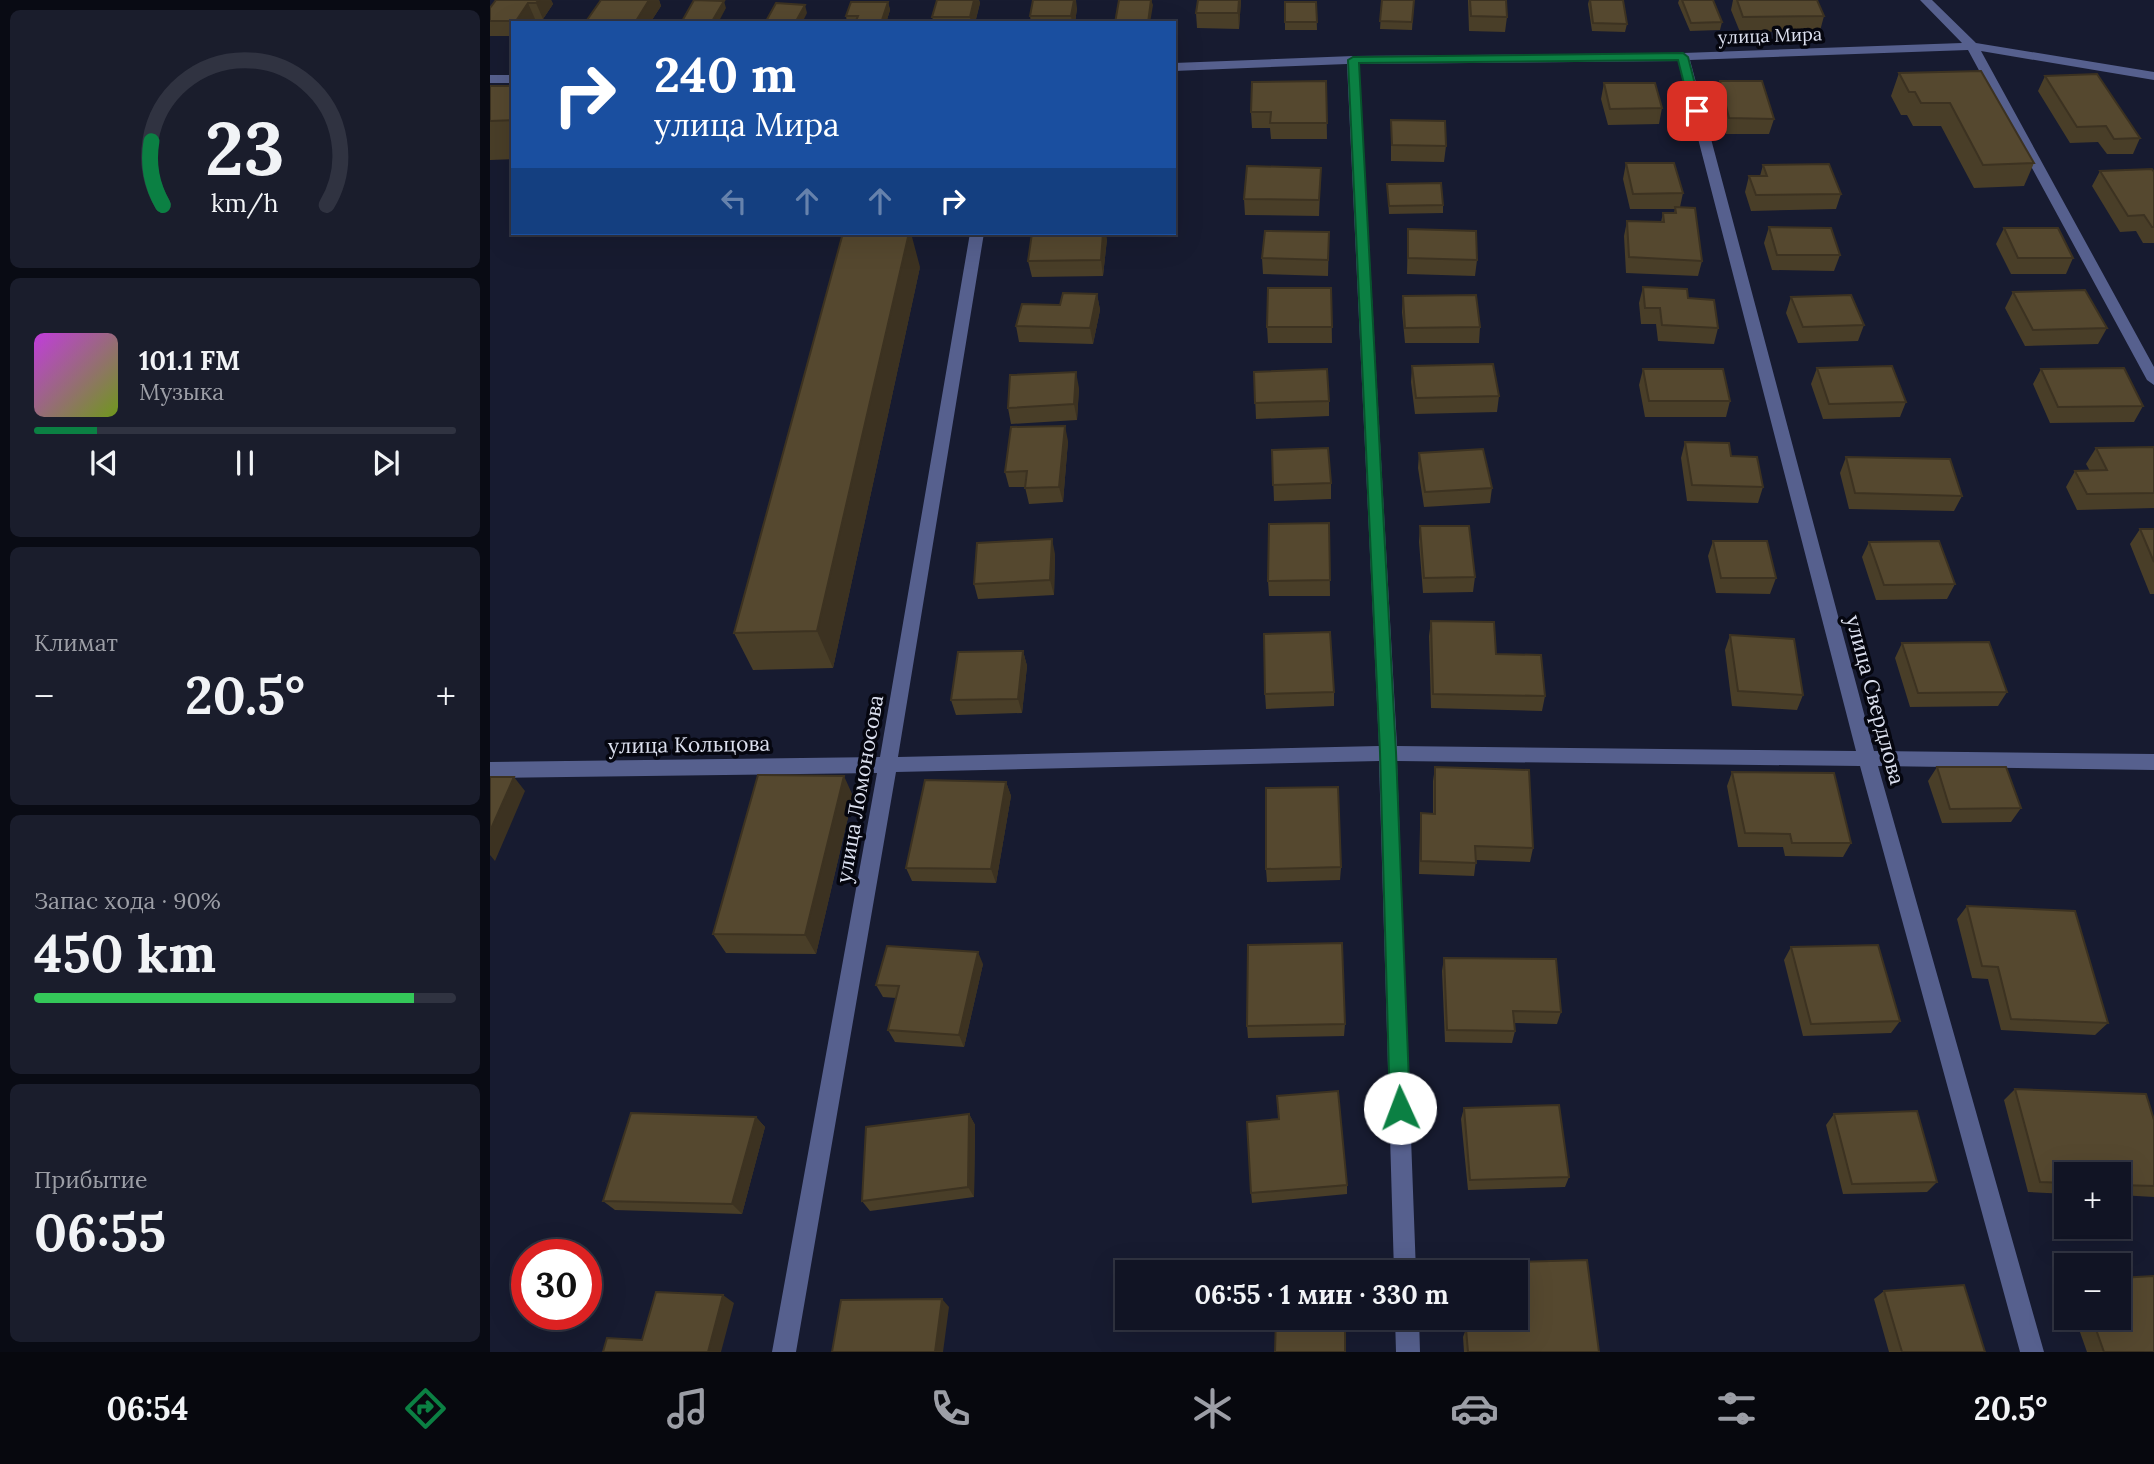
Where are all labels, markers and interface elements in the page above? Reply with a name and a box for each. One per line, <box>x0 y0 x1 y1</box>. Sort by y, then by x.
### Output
street label: улица Мира <box>1717 22 1823 49</box>
text: 240 m <box>654 43 796 105</box>
icon: right <box>539 49 630 140</box>
pin <box>1667 81 1727 141</box>
icon: arrive <box>1678 92 1716 130</box>
text: 23 <box>205 103 285 196</box>
text: улица Мира <box>654 104 840 145</box>
icon: left <box>715 182 753 220</box>
icon: ahead <box>788 182 826 220</box>
icon: ahead <box>861 182 899 220</box>
icon: right <box>934 182 972 220</box>
text: km/h <box>211 187 279 219</box>
text: 101.1 FM <box>139 344 240 377</box>
text: Музыка <box>139 377 224 406</box>
icon: previous <box>85 444 123 482</box>
icon: pause <box>226 444 264 482</box>
icon: next <box>367 444 405 482</box>
street label: улица Свердлова <box>1840 612 1911 788</box>
text: Климат <box>34 628 118 657</box>
text: 20.5° <box>185 662 305 728</box>
text: − <box>34 672 54 720</box>
text: + <box>436 672 456 720</box>
street label: улица Ломоносова <box>830 693 889 885</box>
street label: улица Кольцова <box>608 730 770 759</box>
text: Запас хода · 90% <box>34 886 221 915</box>
text: 450 km <box>34 920 216 986</box>
position arrow <box>1363 1071 1437 1145</box>
map controls <box>2054 1162 2131 1330</box>
button: + <box>2054 1162 2131 1239</box>
text: Прибытие <box>34 1165 148 1194</box>
text: 06:55 <box>34 1199 166 1265</box>
speed limit sign: 30 <box>511 1239 602 1330</box>
button: − <box>2054 1253 2131 1330</box>
text: 06:55 · 1 мин · 330 m <box>1194 1278 1449 1311</box>
icon: directions <box>401 1384 450 1433</box>
icon: music <box>663 1384 712 1433</box>
icon: phone <box>926 1384 975 1433</box>
icon: climate <box>1188 1384 1237 1433</box>
icon: car <box>1450 1384 1499 1433</box>
icon: filters <box>1712 1384 1761 1433</box>
text: 06:54 <box>107 1388 188 1429</box>
text: 20.5° <box>1974 1388 2047 1429</box>

